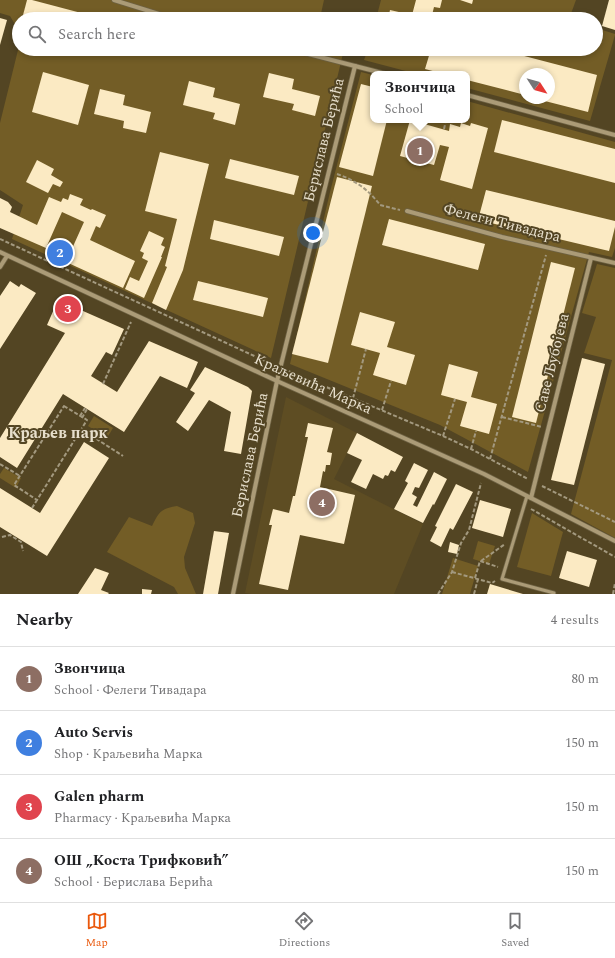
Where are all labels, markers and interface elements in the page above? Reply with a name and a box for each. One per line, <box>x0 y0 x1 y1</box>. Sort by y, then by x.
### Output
search box <box>12 12 603 56</box>
icon: search <box>26 23 48 45</box>
text: Search here <box>58 23 136 46</box>
north arrow <box>519 68 555 104</box>
popup <box>370 71 470 123</box>
street label: Берислава Берића <box>297 75 351 205</box>
text: Звончица <box>384 76 456 99</box>
text: School <box>384 99 423 119</box>
pin: 1 <box>407 136 433 166</box>
street label: Фелеги Тивадара <box>441 197 564 249</box>
your location <box>303 223 323 243</box>
pin: 2 <box>47 238 73 268</box>
pin: 3 <box>55 294 81 324</box>
street label: Саве Љубојева <box>529 310 576 415</box>
street label: Краљевића Марка <box>250 348 376 421</box>
street label: Берислава Берића <box>226 390 275 520</box>
district label: Краљев парк <box>8 421 108 445</box>
pin: 4 <box>309 488 335 518</box>
text: Nearby <box>16 607 72 633</box>
text: 4 results <box>551 610 599 630</box>
text: Звончица <box>54 657 125 680</box>
text: 1 <box>25 669 33 689</box>
text: 80 m <box>572 669 599 689</box>
text: School · Фелеги Тивадара <box>54 680 207 700</box>
text: Auto Servis <box>54 721 133 744</box>
text: 2 <box>25 733 33 753</box>
text: 150 m <box>565 733 599 753</box>
text: Shop · Краљевића Марка <box>54 744 203 764</box>
text: Galen pharm <box>54 785 144 808</box>
text: 3 <box>25 797 33 817</box>
text: 150 m <box>565 797 599 817</box>
text: Pharmacy · Краљевића Марка <box>54 808 231 828</box>
text: ОШ „Коста Трифковић” <box>54 849 228 872</box>
text: 4 <box>25 861 33 881</box>
text: 150 m <box>565 861 599 881</box>
text: School · Берислава Берића <box>54 872 213 892</box>
tab: Map <box>86 910 108 951</box>
tab: Directions <box>279 910 330 951</box>
tab: Saved <box>501 910 529 951</box>

